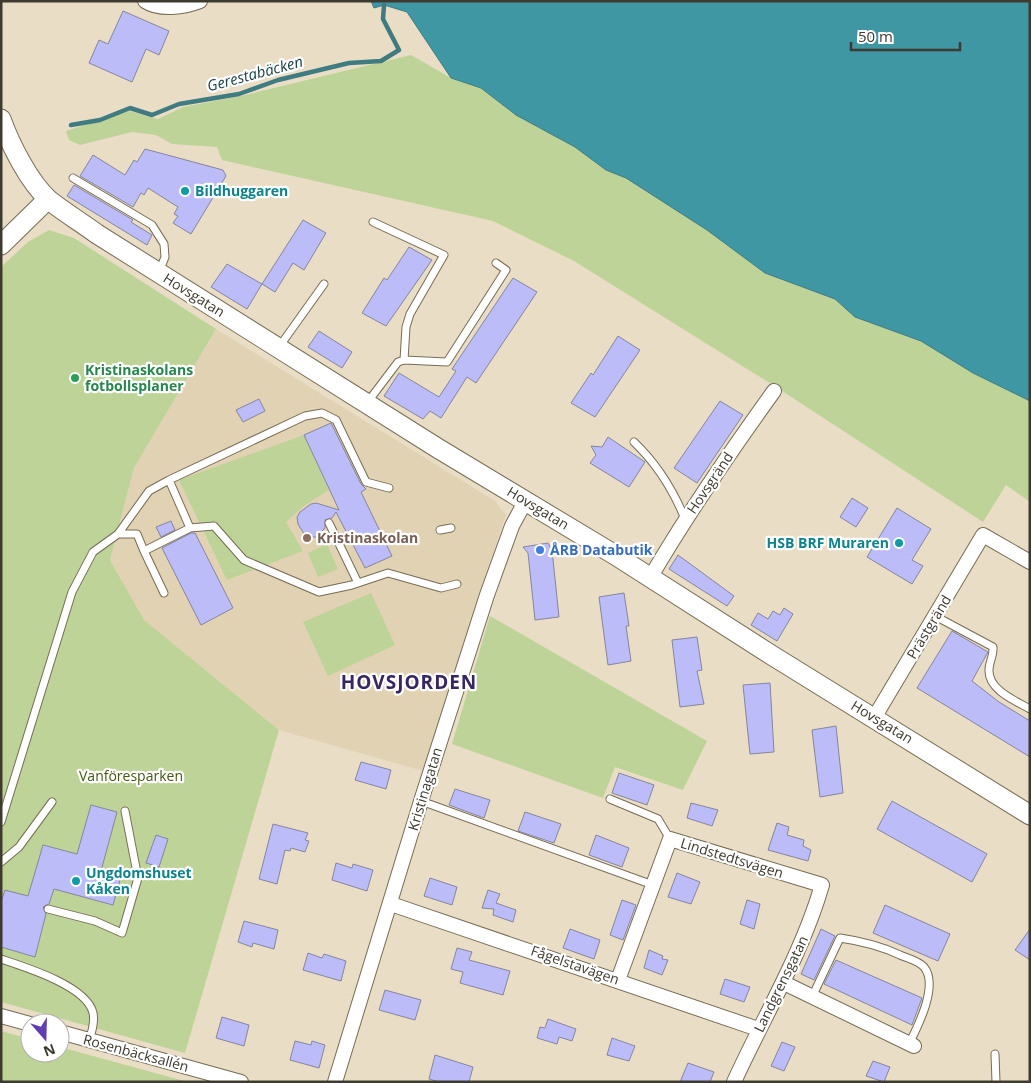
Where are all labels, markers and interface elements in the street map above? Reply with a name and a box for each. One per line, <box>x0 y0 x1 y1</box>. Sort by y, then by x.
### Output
scale bar <box>851 20 960 52</box>
text: 50 m <box>858 26 893 46</box>
water label: Gerestabäcken <box>205 51 305 95</box>
place label: Bildhuggaren <box>195 181 288 200</box>
marker: Bildhuggaren <box>179 185 191 197</box>
street label: Hovsgatan <box>160 268 229 321</box>
place label: Kristinaskolans fotbollsplaner <box>85 360 193 395</box>
marker: Kristinaskolans fotbollsplaner <box>69 372 81 384</box>
street label: Hovsgränd <box>682 448 737 517</box>
street label: Hovsgatan <box>504 482 573 534</box>
place label: Kristinaskolan <box>317 528 418 547</box>
marker: Kristinaskolan <box>301 532 313 544</box>
place label: HSB BRF Muraren <box>767 533 889 552</box>
marker: HSB BRF Muraren <box>893 537 905 549</box>
place label: ÅRB Databutik <box>550 540 653 559</box>
marker: ÅRB Databutik <box>534 544 546 556</box>
street label: Prästgränd <box>902 591 955 662</box>
district label: HOVSJORDEN <box>341 669 477 695</box>
street label: Hovsgatan <box>848 696 917 748</box>
street label: Kristinagatan <box>403 745 446 833</box>
park label: Vanföresparken <box>79 766 183 785</box>
street label: Lindstedtsvägen <box>678 833 786 882</box>
place label: Ungdomshuset Kåken <box>86 863 192 898</box>
marker: Ungdomshuset Kåken <box>70 875 82 887</box>
street label: Landgrensgatan <box>749 932 812 1035</box>
street label: Fågelstavägen <box>528 941 622 989</box>
north arrow <box>20 1013 70 1063</box>
street label: Rosenbäcksallén <box>81 1029 191 1076</box>
text: N <box>41 1040 58 1062</box>

